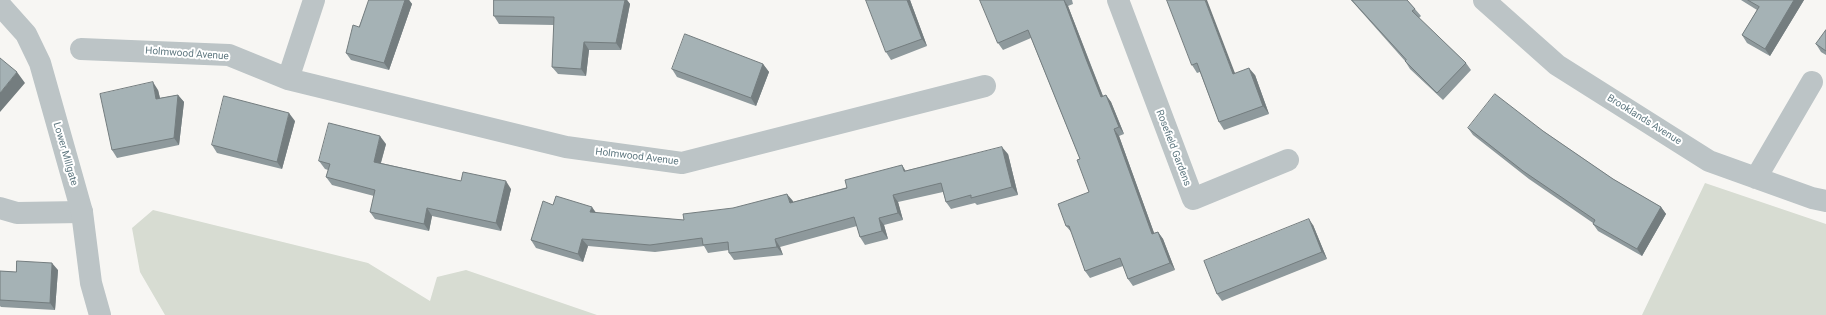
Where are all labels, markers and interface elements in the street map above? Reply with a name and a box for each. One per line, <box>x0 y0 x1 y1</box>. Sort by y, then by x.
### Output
street label: Holmwood Avenue <box>145 45 229 63</box>
street label: Brooklands Avenue <box>1605 92 1683 148</box>
street label: Rosefield Gardens <box>1153 108 1193 188</box>
street label: Lower Millgate <box>50 121 80 187</box>
street label: Holmwood Avenue <box>595 146 679 168</box>

